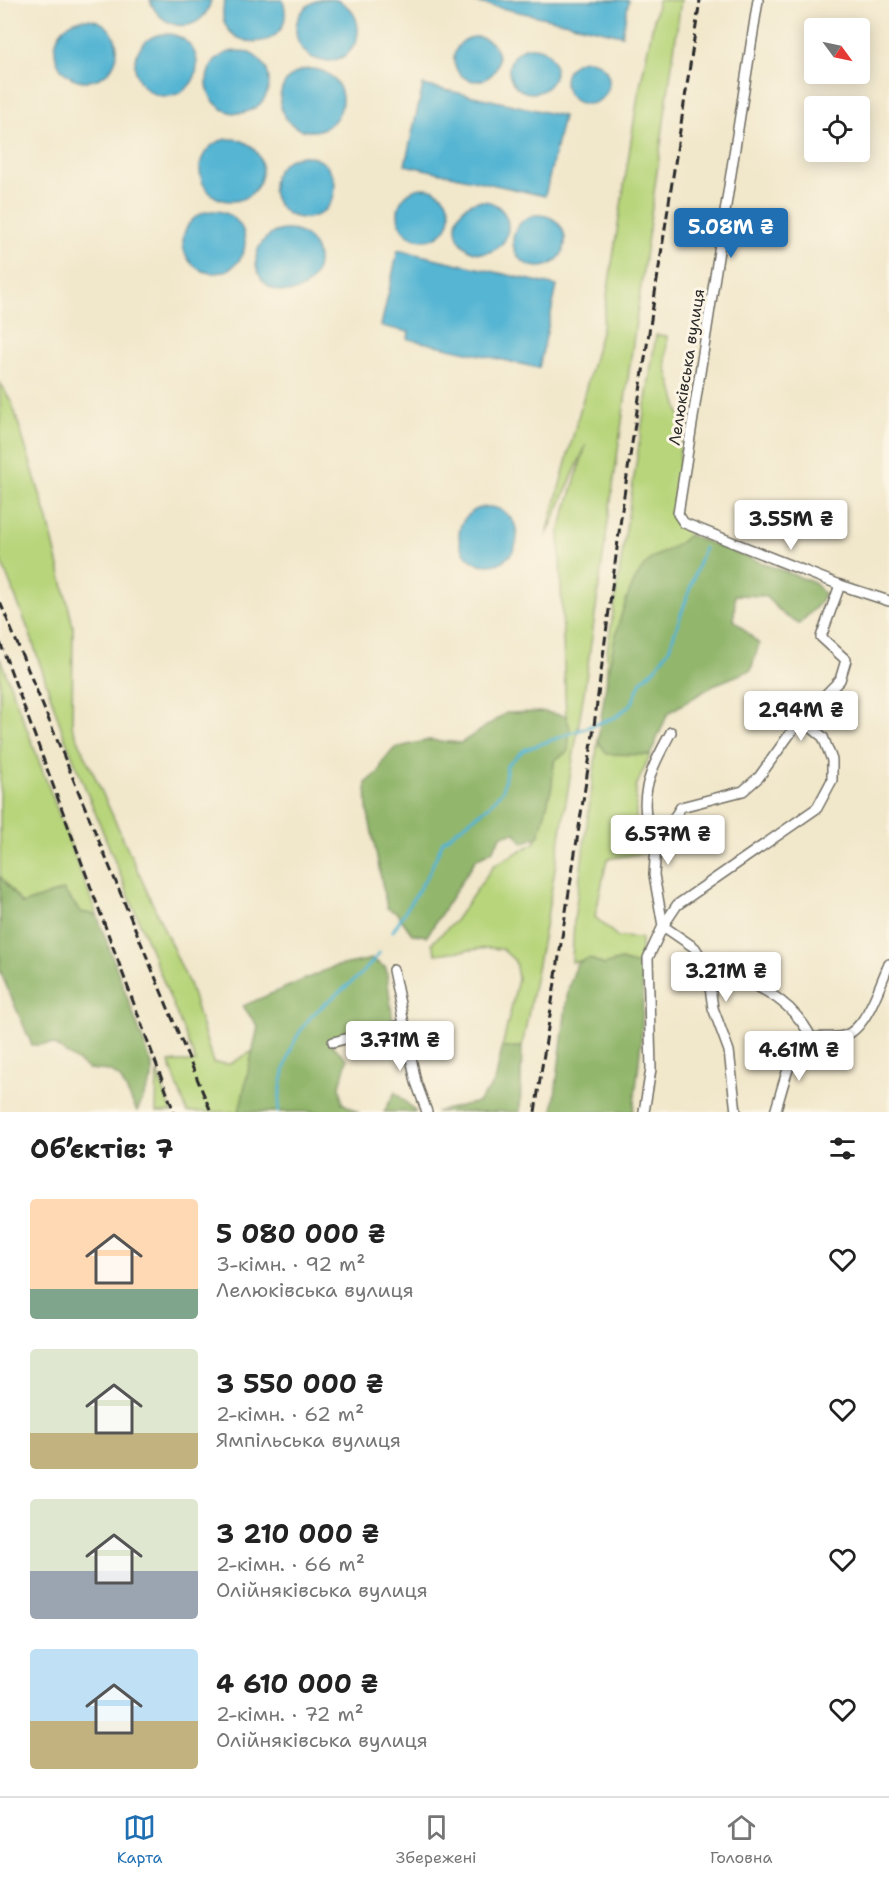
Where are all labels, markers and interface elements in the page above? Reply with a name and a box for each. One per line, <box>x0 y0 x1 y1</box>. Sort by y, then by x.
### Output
north arrow <box>804 18 870 84</box>
map controls <box>804 18 870 162</box>
button: locate <box>804 96 870 162</box>
pin: 5.08M ₴ <box>676 208 786 259</box>
text: 5.08M ₴ <box>688 214 774 240</box>
street label: Лелюківська вулиця <box>664 287 709 447</box>
pin: 3.55M ₴ <box>736 500 846 551</box>
text: 3.55M ₴ <box>748 506 834 532</box>
pin: 2.94M ₴ <box>746 691 856 742</box>
text: 2.94M ₴ <box>758 697 844 723</box>
pin: 6.57M ₴ <box>613 815 723 866</box>
text: 6.57M ₴ <box>625 821 711 847</box>
pin: 3.21M ₴ <box>671 952 781 1003</box>
text: 3.21M ₴ <box>685 958 767 984</box>
pin: 3.71M ₴ <box>345 1021 455 1072</box>
text: 3.71M ₴ <box>360 1027 440 1053</box>
pin: 4.61M ₴ <box>744 1031 854 1082</box>
text: 4.61M ₴ <box>759 1037 839 1063</box>
text: Об’єктів: 7 <box>30 1131 173 1166</box>
icon: filters <box>826 1132 859 1165</box>
text: 5 080 000 ₴ <box>216 1216 386 1251</box>
icon: home <box>78 1223 150 1295</box>
icon: heart <box>826 1243 859 1276</box>
text: 3-кімн. · 92 m² <box>216 1251 366 1277</box>
text: Лелюківська вулиця <box>216 1277 414 1303</box>
text: 3 550 000 ₴ <box>216 1366 384 1401</box>
icon: home <box>78 1373 150 1445</box>
icon: heart <box>826 1393 859 1426</box>
text: 2-кімн. · 62 m² <box>216 1401 364 1427</box>
text: Ямпільська вулиця <box>216 1427 401 1453</box>
text: 3 210 000 ₴ <box>216 1516 380 1551</box>
icon: home <box>78 1523 150 1595</box>
icon: heart <box>826 1543 859 1576</box>
text: 2-кімн. · 66 m² <box>216 1551 365 1577</box>
text: Олійняківська вулиця <box>216 1577 428 1603</box>
text: 4 610 000 ₴ <box>216 1666 379 1701</box>
icon: home <box>78 1673 150 1745</box>
icon: heart <box>826 1693 859 1726</box>
text: 2-кімн. · 72 m² <box>216 1701 364 1727</box>
text: Олійняківська вулиця <box>216 1727 428 1753</box>
tab: Карта <box>117 1811 162 1868</box>
tab: Збережені <box>396 1811 477 1868</box>
tab: Головна <box>710 1811 772 1868</box>

